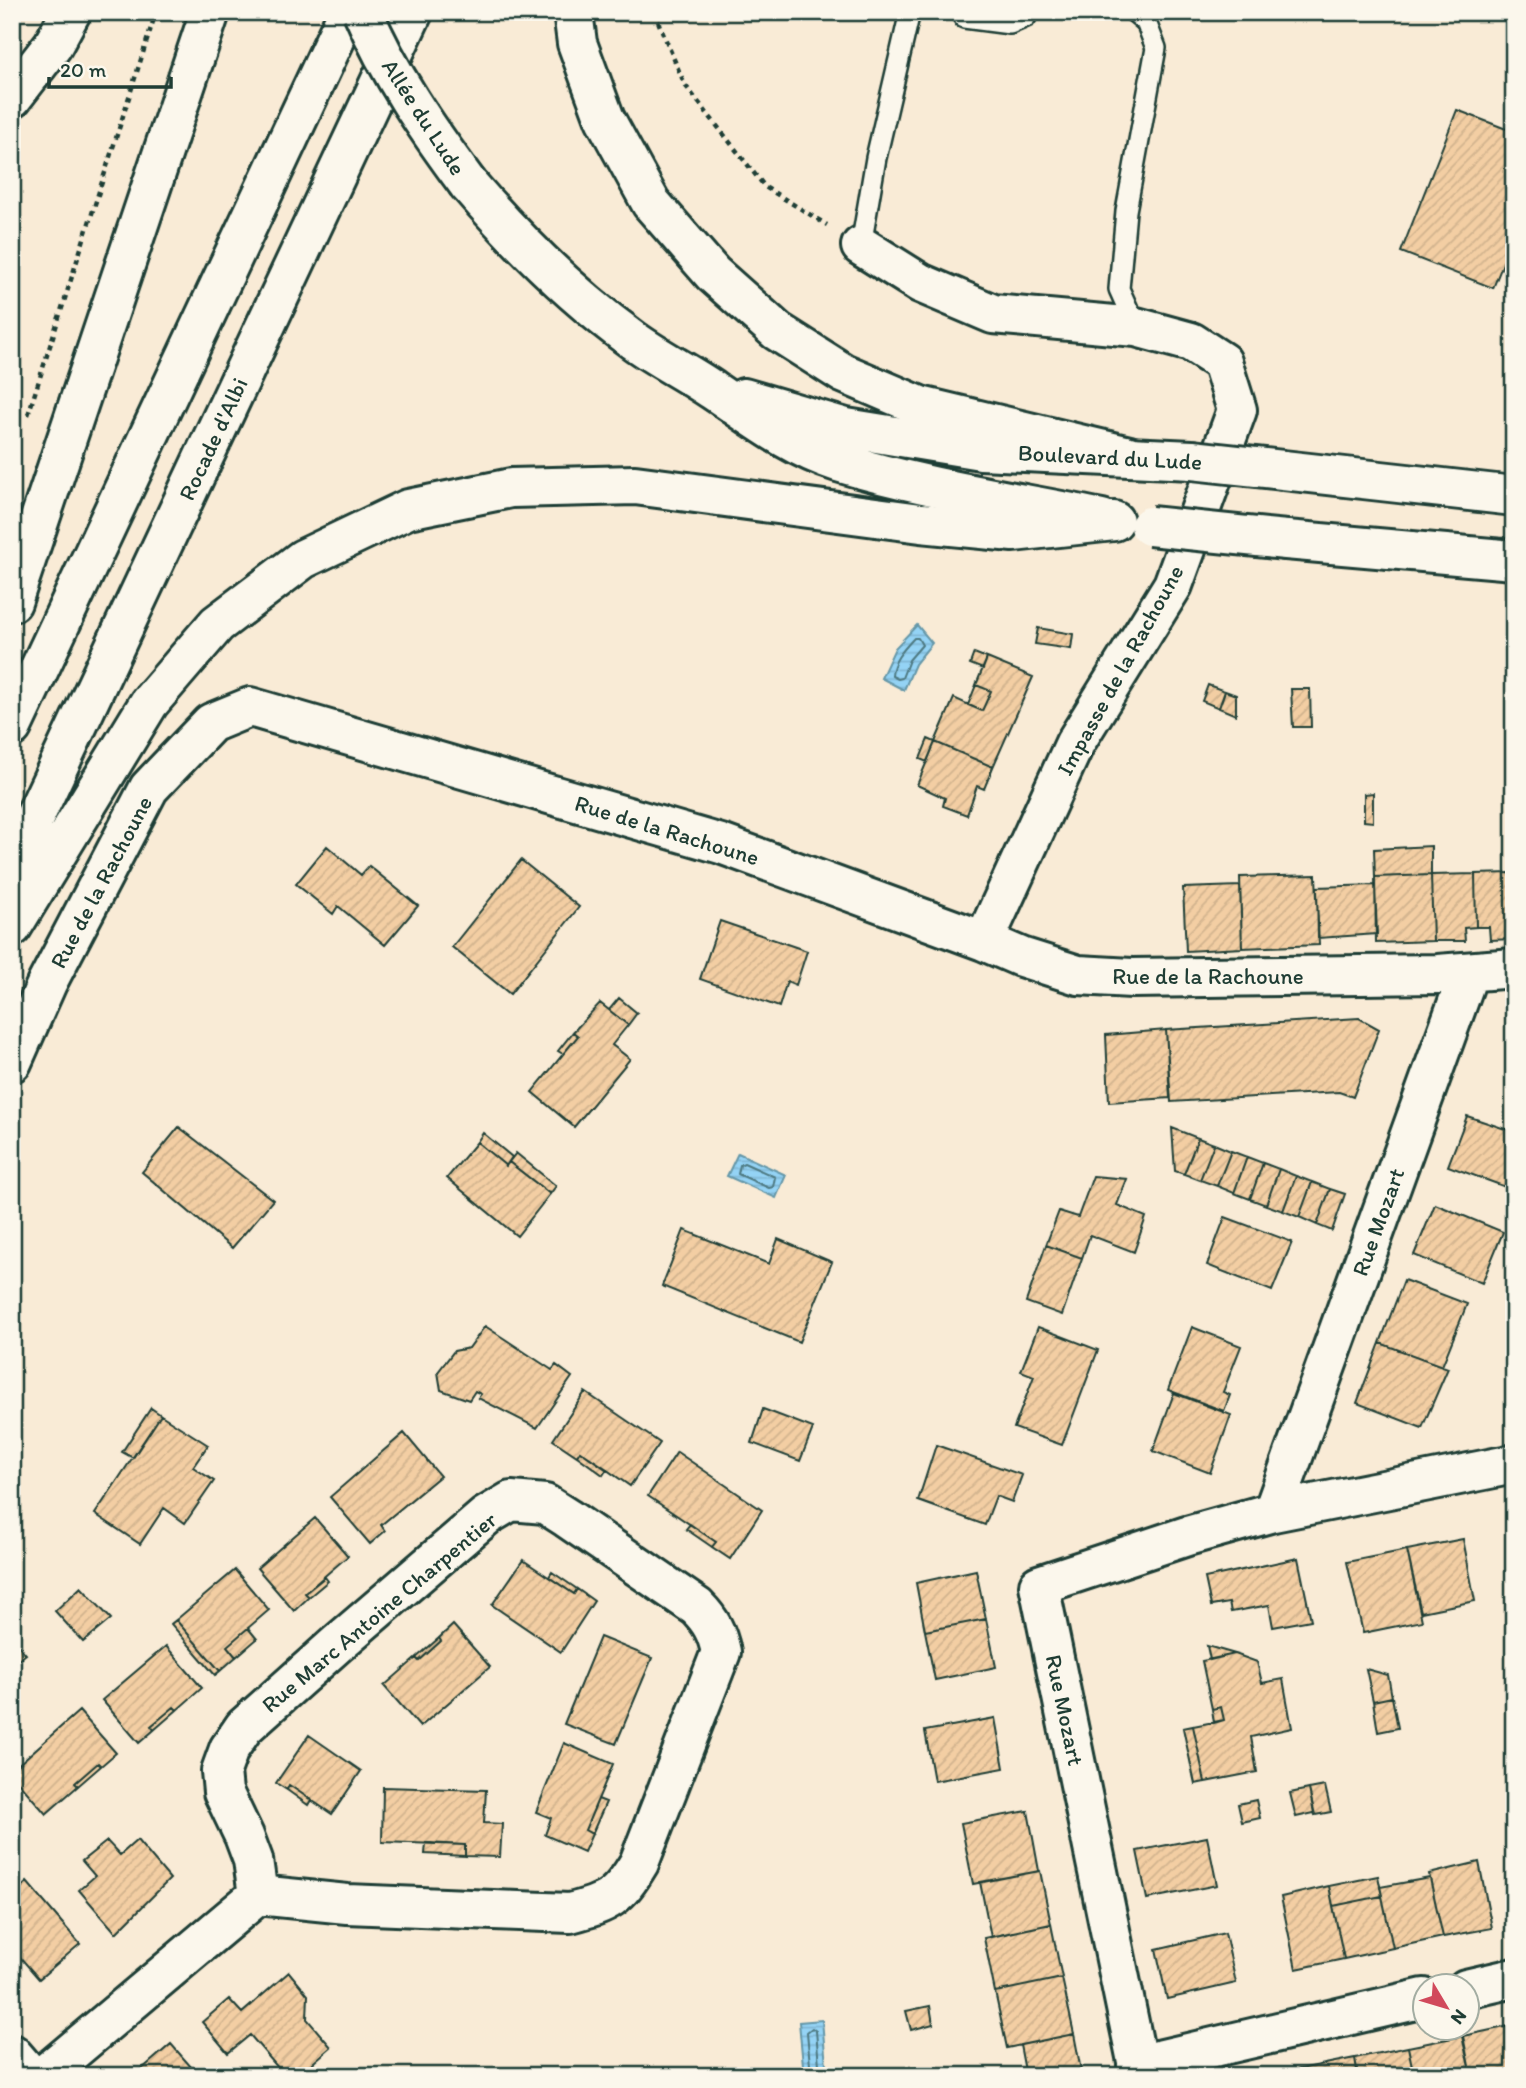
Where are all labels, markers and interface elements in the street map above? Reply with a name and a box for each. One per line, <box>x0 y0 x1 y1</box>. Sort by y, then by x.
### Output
scale bar <box>49 46 172 90</box>
street label: Allée du Lude <box>376 54 472 180</box>
text: 20 m <box>60 57 107 82</box>
street label: Rocade d'Albi <box>172 373 254 505</box>
street label: Boulevard du Lude <box>1017 438 1203 476</box>
street label: Impasse de la Rachoune <box>1050 560 1190 780</box>
street label: Rue de la Rachoune <box>571 789 763 871</box>
street label: Rue de la Rachoune <box>44 791 158 973</box>
street label: Rue de la Rachoune <box>1112 962 1304 990</box>
street label: Rue Mozart <box>1346 1164 1411 1280</box>
street label: Rue Marc Antoine Charpentier <box>256 1505 502 1719</box>
street label: Rue Mozart <box>1040 1652 1091 1768</box>
north arrow <box>1410 1972 1480 2042</box>
text: N <box>1446 2005 1472 2029</box>

